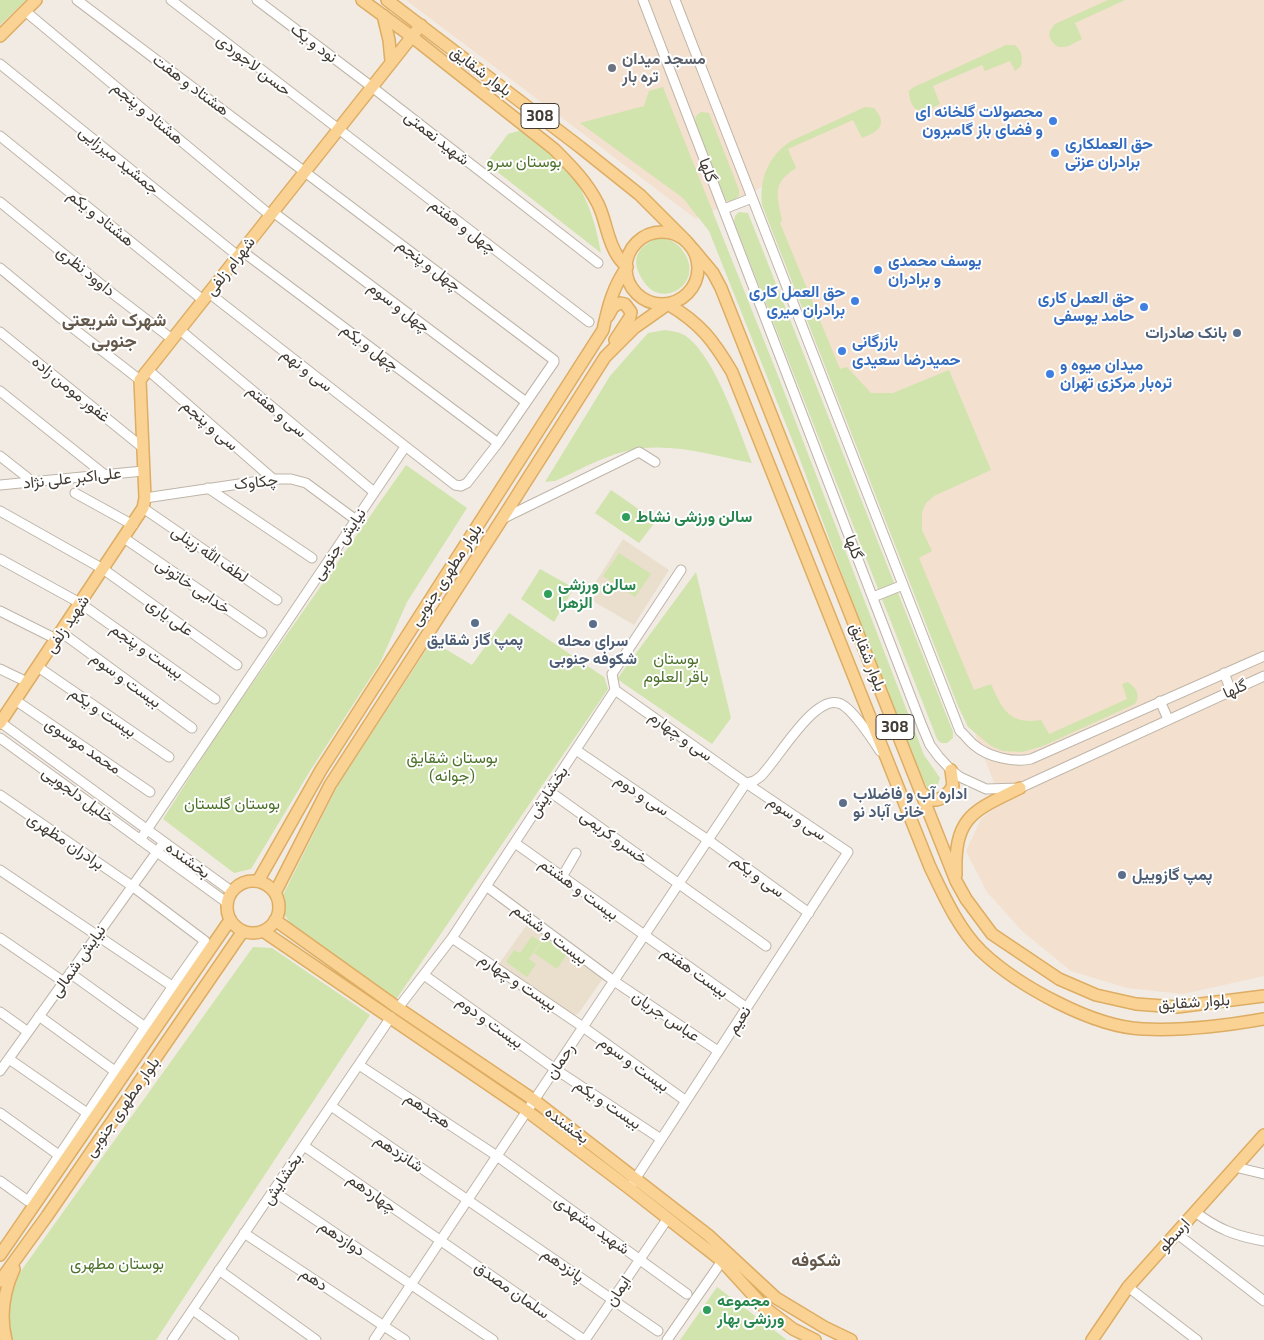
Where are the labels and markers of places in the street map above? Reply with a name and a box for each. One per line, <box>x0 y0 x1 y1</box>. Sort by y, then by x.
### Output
place label: مسجد میدان تره بار <box>622 49 706 87</box>
marker: مسجد میدان تره بار <box>606 62 618 74</box>
place label: محصولات گلخانه ای و فضای باز گامبرون <box>915 102 1043 140</box>
marker: محصولات گلخانه ای و فضای باز گامبرون <box>1047 115 1059 127</box>
place label: حق العملکاری برادران عزتی <box>1065 134 1153 172</box>
marker: حق العملکاری برادران عزتی <box>1049 147 1061 159</box>
place label: یوسف محمدی و برادران <box>888 251 981 289</box>
marker: یوسف محمدی و برادران <box>872 264 884 276</box>
place label: حق العمل کاری برادران میری <box>749 282 845 320</box>
place label: حق العمل کاری حامد یوسفی <box>1038 288 1134 326</box>
marker: حق العمل کاری برادران میری <box>849 295 861 307</box>
marker: حق العمل کاری حامد یوسفی <box>1138 301 1150 313</box>
place label: بانک صادرات <box>1145 323 1227 343</box>
marker: بانک صادرات <box>1231 327 1243 339</box>
place label: بازرگانی حمیدرضا سعیدی <box>852 332 960 370</box>
marker: بازرگانی حمیدرضا سعیدی <box>836 345 848 357</box>
place label: میدان میوه و تره‌بار مرکزی تهران <box>1060 355 1172 393</box>
marker: میدان میوه و تره‌بار مرکزی تهران <box>1044 368 1056 380</box>
place label: سالن ورزشی نشاط <box>636 507 752 527</box>
marker: سالن ورزشی نشاط <box>620 511 632 523</box>
place label: سالن ورزشی الزهرا <box>558 575 636 613</box>
marker: سالن ورزشی الزهرا <box>542 588 554 600</box>
marker: پمپ گاز شقایق <box>469 617 481 629</box>
marker: سرای محله شکوفه جنوبی <box>587 618 599 630</box>
place label: پمپ گاز شقایق <box>427 630 523 650</box>
place label: سرای محله شکوفه جنوبی <box>549 631 637 669</box>
place label: اداره آب و فاضلاب خانی آباد نو <box>853 784 967 822</box>
marker: اداره آب و فاضلاب خانی آباد نو <box>837 797 849 809</box>
place label: پمپ گازوییل <box>1132 865 1212 885</box>
marker: پمپ گازوییل <box>1116 869 1128 881</box>
place label: مجموعه ورزشی بهار <box>717 1291 784 1329</box>
marker: مجموعه ورزشی بهار <box>701 1304 713 1316</box>

